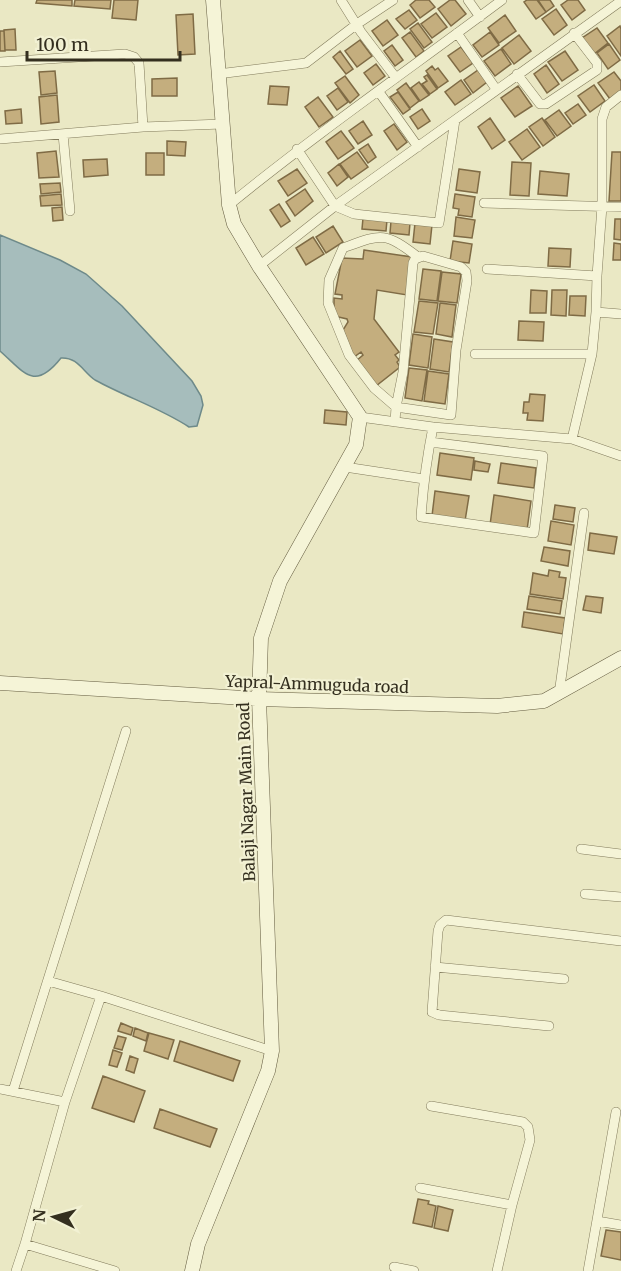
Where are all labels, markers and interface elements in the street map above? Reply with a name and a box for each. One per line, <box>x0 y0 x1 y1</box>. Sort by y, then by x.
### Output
scale bar <box>27 24 180 62</box>
text: 100 m <box>36 33 89 56</box>
street label: Yapral-Ammuguda road <box>224 671 409 697</box>
street label: Balaji Nagar Main Road <box>233 702 259 882</box>
north arrow <box>24 1187 84 1247</box>
text: N <box>29 1208 50 1223</box>

